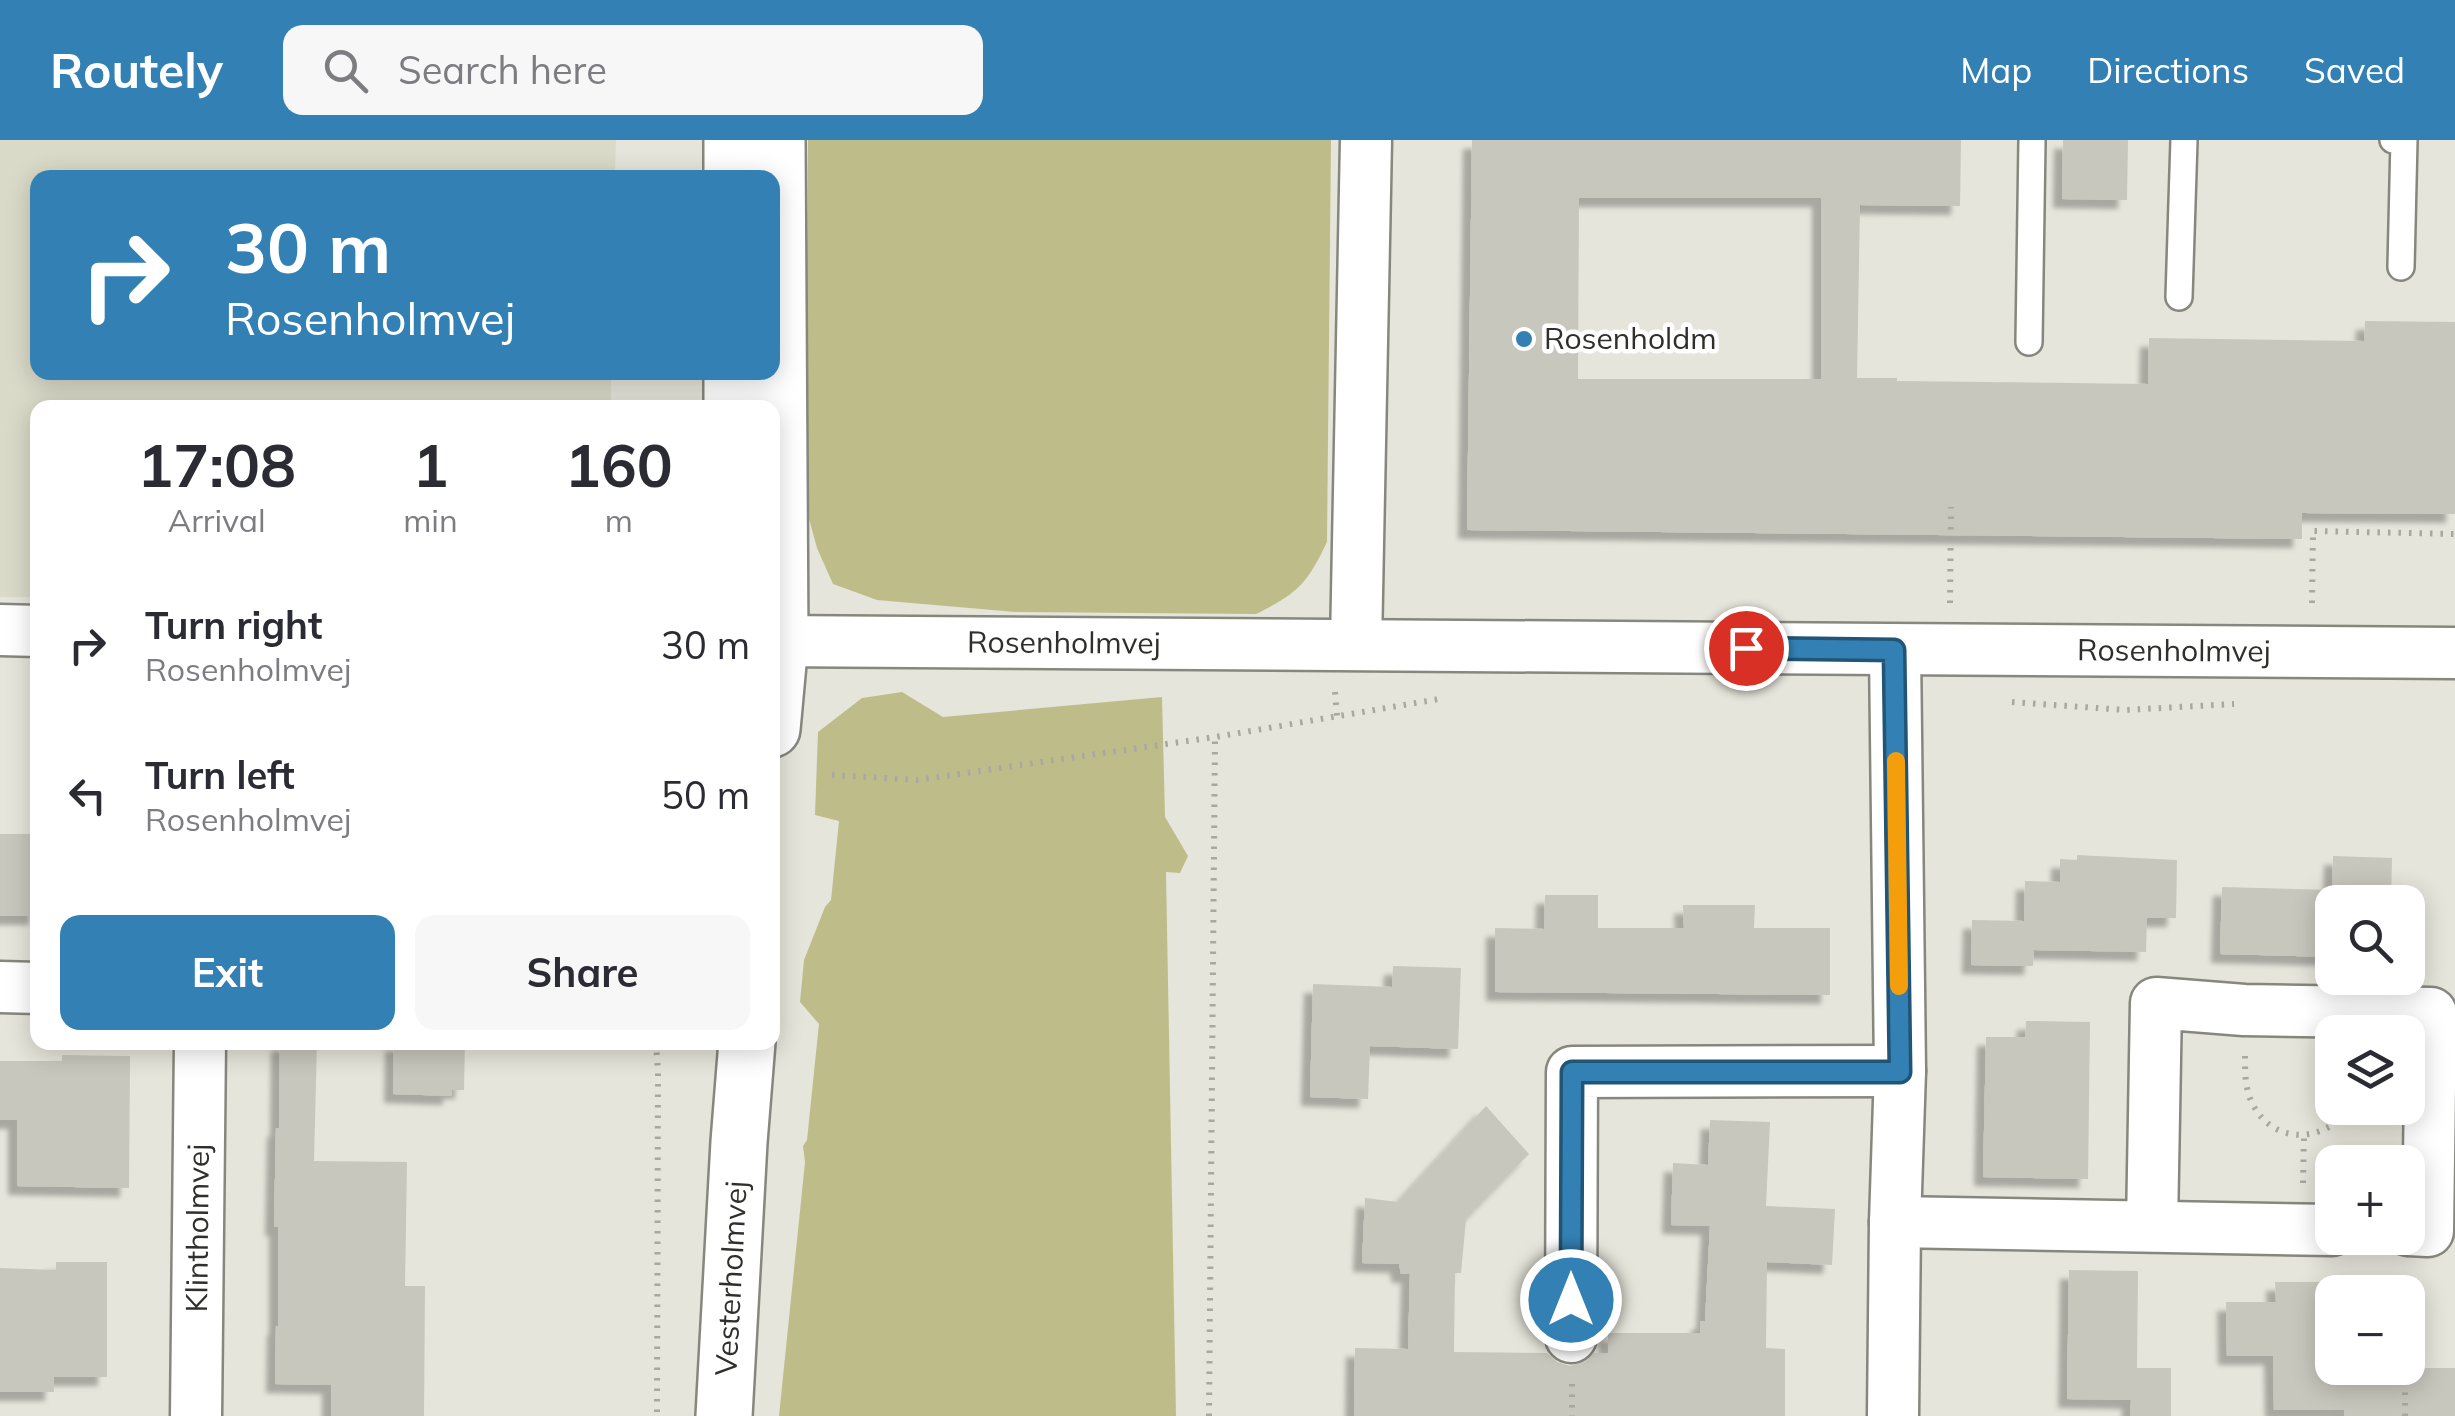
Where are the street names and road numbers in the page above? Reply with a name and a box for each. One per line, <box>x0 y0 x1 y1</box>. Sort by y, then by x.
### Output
street label: Rosenholmvej <box>967 622 1161 662</box>
street label: Rosenholmvej <box>2077 630 2271 670</box>
street label: Klintholmvej <box>177 1143 217 1313</box>
street label: Vesterholmvej <box>706 1180 755 1377</box>

